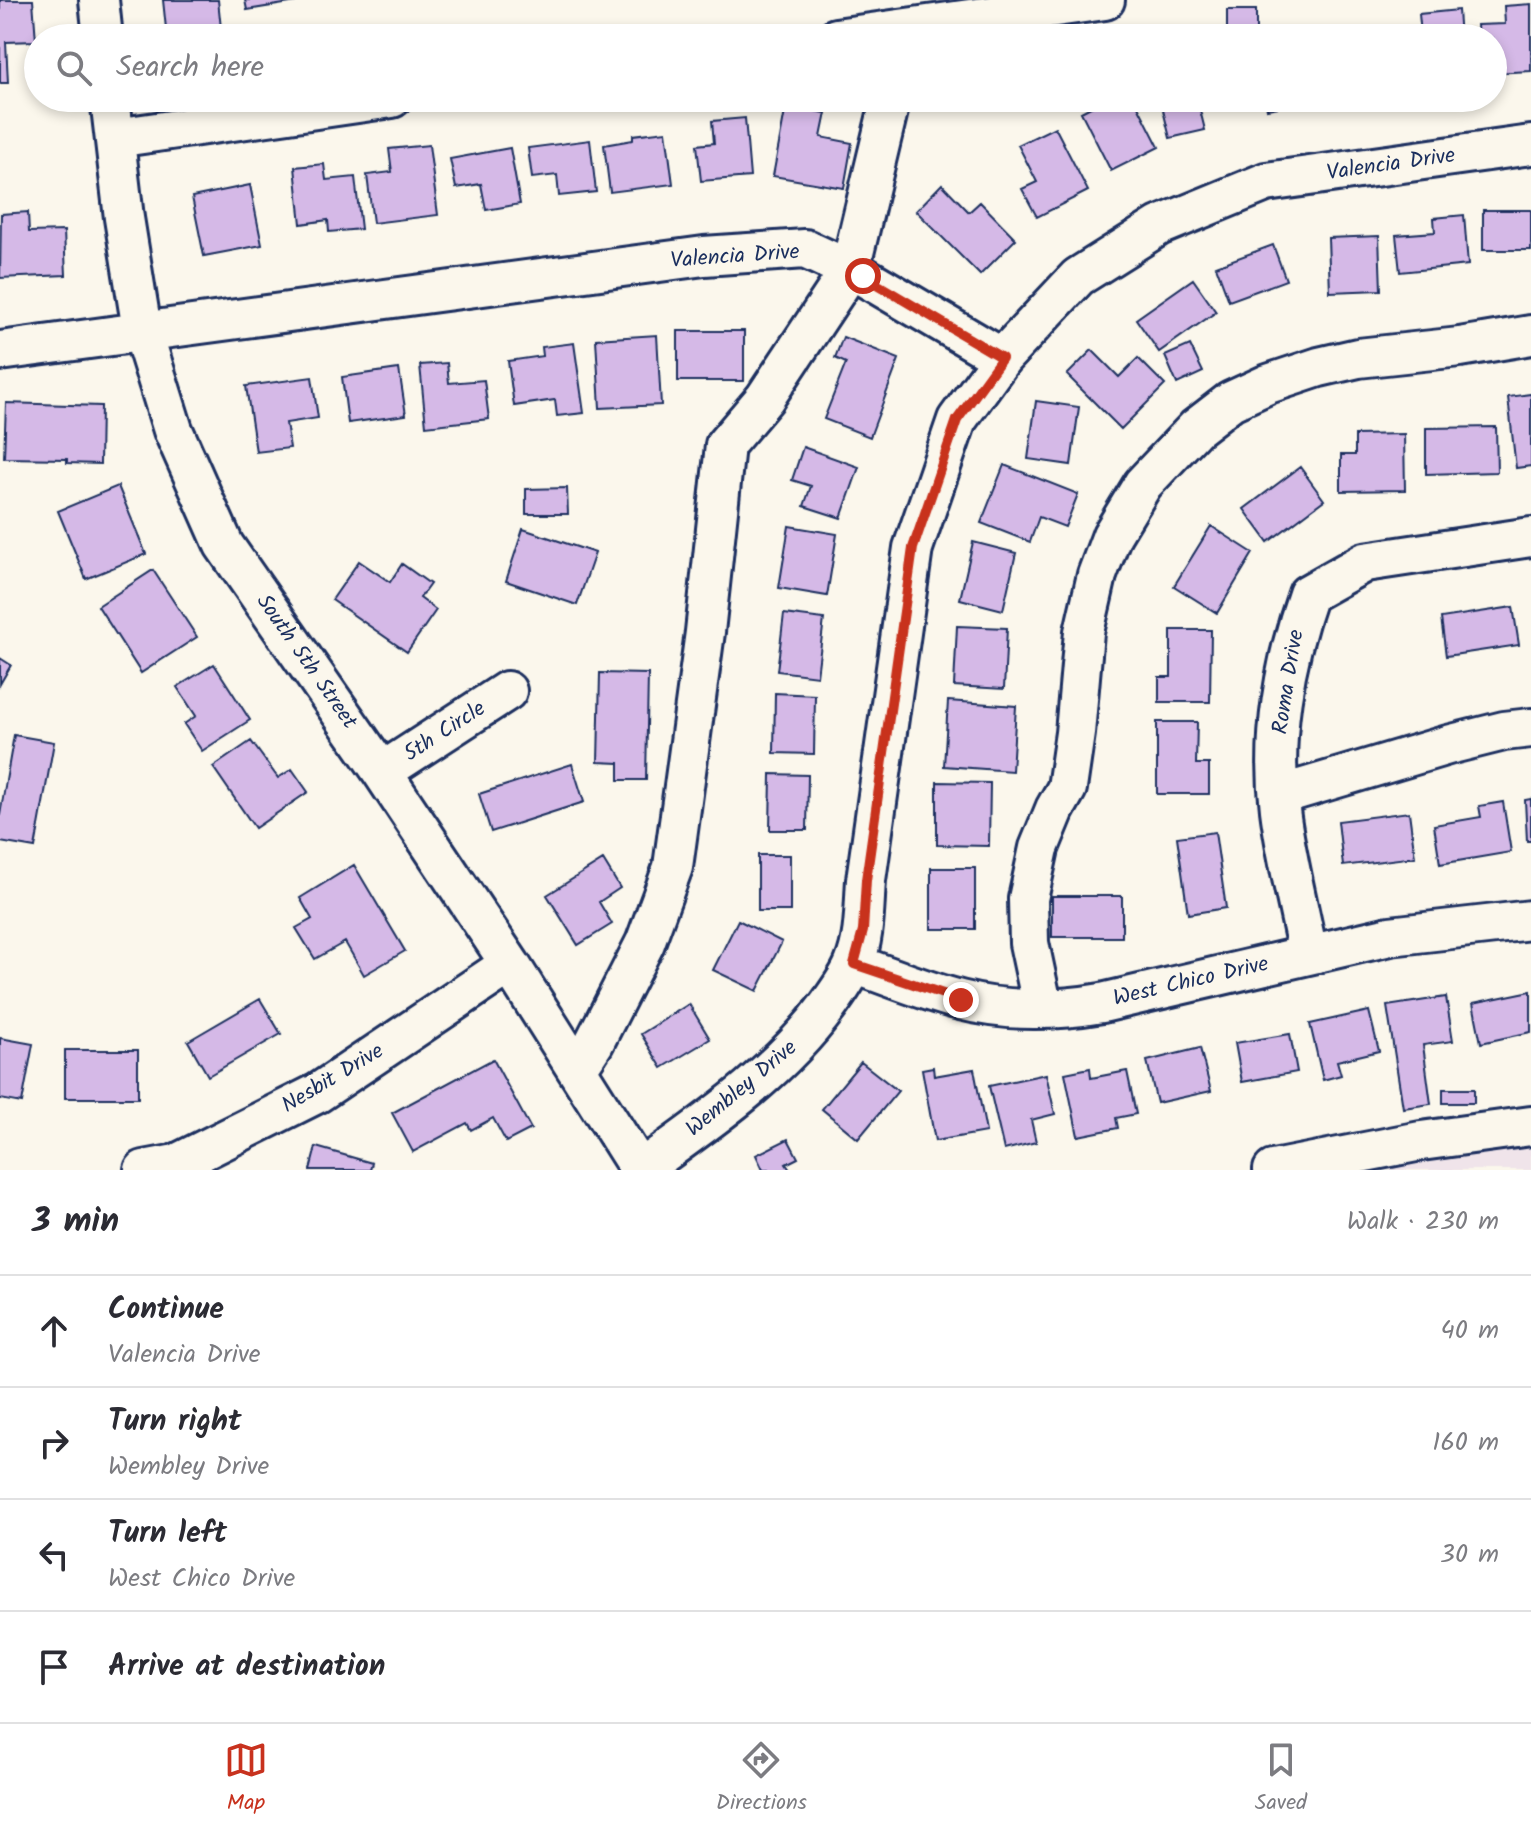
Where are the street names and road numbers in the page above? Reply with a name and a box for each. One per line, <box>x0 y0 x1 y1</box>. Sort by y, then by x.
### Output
street label: Valencia Drive <box>1325 139 1457 191</box>
street label: Valencia Drive <box>669 235 801 279</box>
street label: South 5th Street <box>246 587 366 737</box>
street label: Roma Drive <box>1263 627 1315 737</box>
street label: 5th Circle <box>397 692 493 772</box>
street label: West Chico Drive <box>1110 947 1272 1017</box>
street label: Wembley Drive <box>678 1032 806 1146</box>
street label: Nesbit Drive <box>275 1035 391 1123</box>

